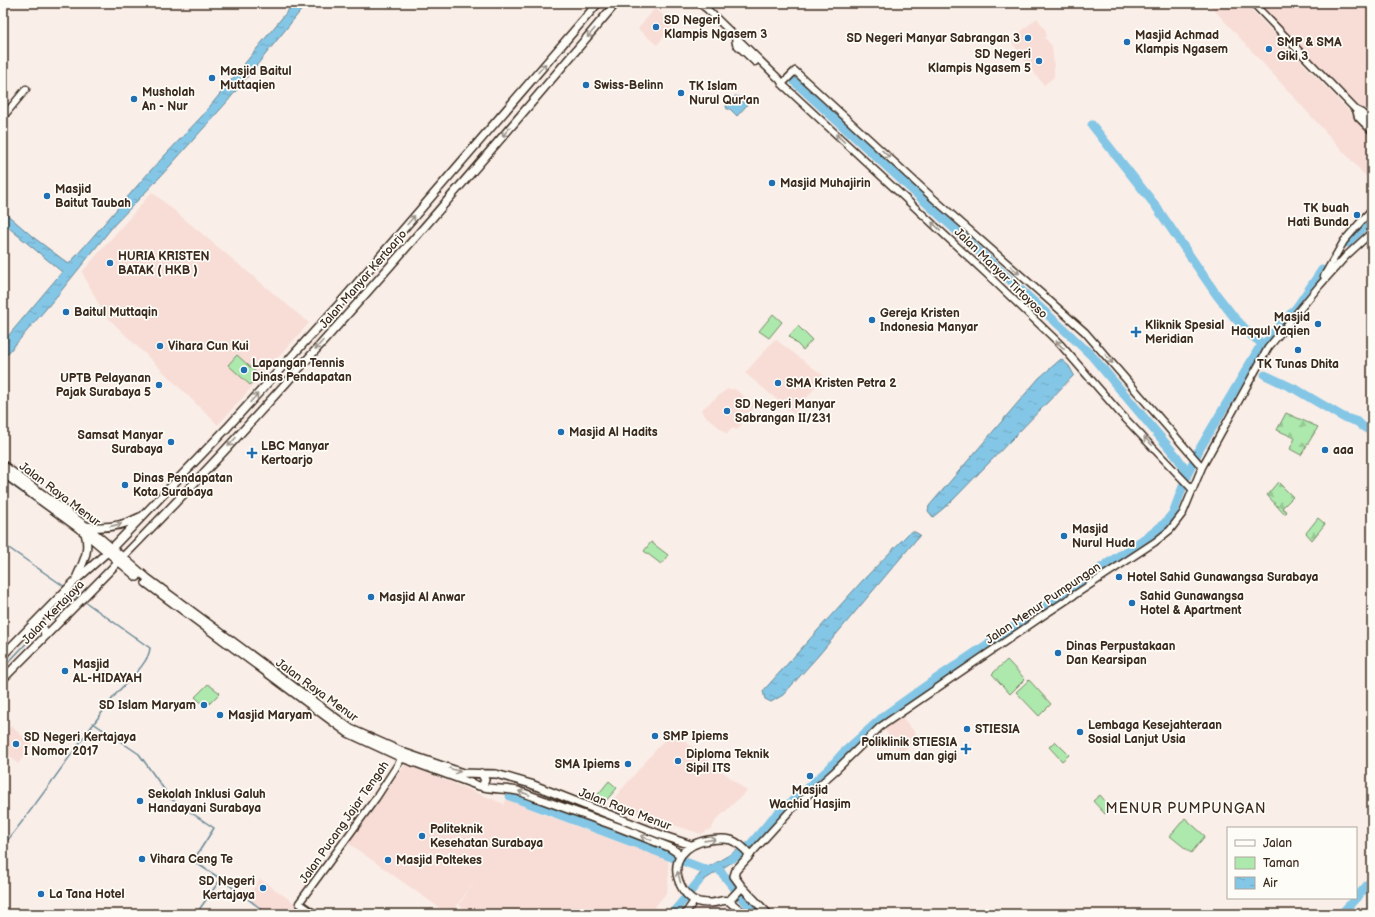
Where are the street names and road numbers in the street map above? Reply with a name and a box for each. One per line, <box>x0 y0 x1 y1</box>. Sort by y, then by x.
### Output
street label: Jalan Manyar Tirtoyoso <box>951 225 1051 322</box>
street label: Jalan Manyar Kertoarjo <box>316 227 410 332</box>
street label: Jalan Raya Menur <box>16 459 104 530</box>
street label: Jalan Menur Pumpungan <box>983 559 1104 648</box>
street label: Jalan Kertajaya <box>19 577 88 647</box>
street label: Jalan Raya Menur <box>273 656 361 726</box>
street label: Jalan Pucang Jajar Tengah <box>296 758 393 886</box>
street label: Jalan Raya Menur <box>576 785 674 834</box>

